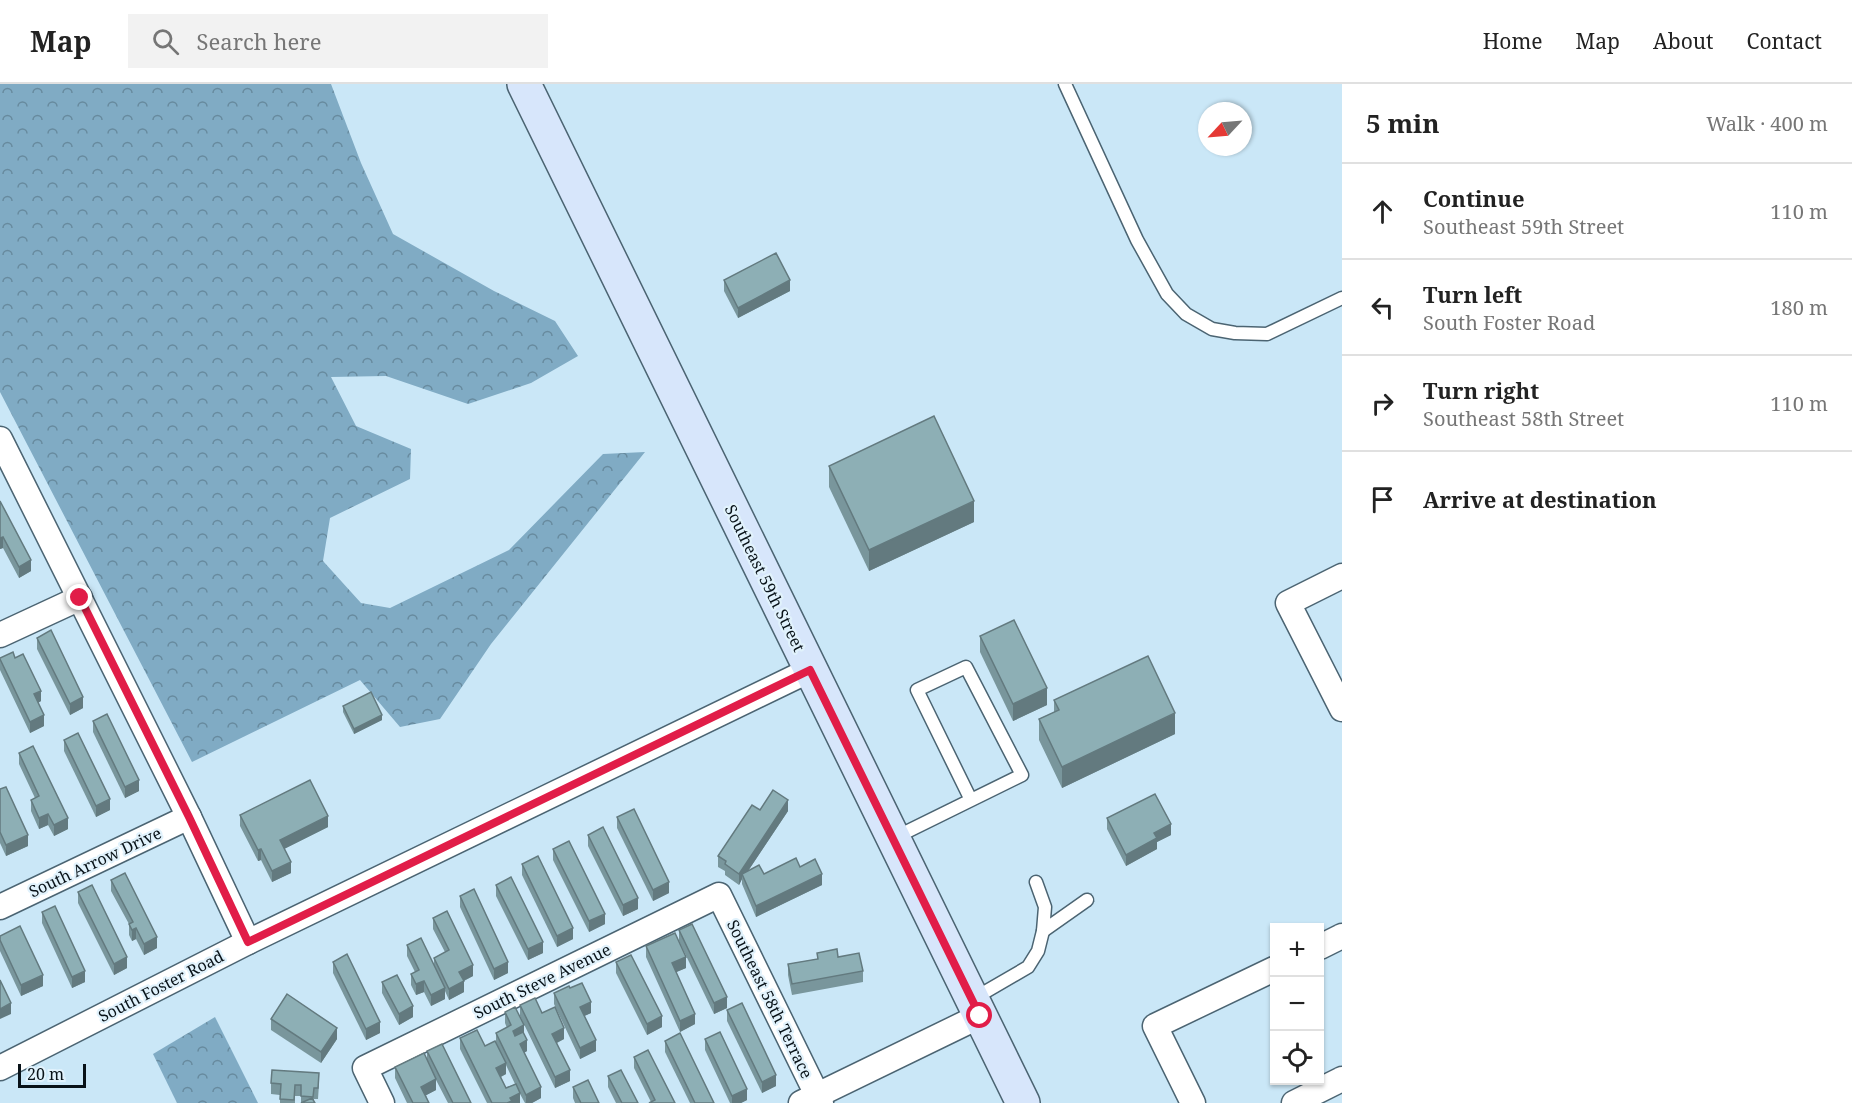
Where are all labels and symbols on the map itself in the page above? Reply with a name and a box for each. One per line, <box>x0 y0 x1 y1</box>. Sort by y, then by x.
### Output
north arrow <box>1198 102 1252 156</box>
street label: Southeast 59th Street <box>720 501 810 655</box>
route end <box>66 584 92 610</box>
street label: South Arrow Drive <box>25 822 165 902</box>
street label: Southeast 58th Terrace <box>722 916 818 1082</box>
street label: South Steve Avenue <box>470 938 614 1024</box>
street label: South Foster Road <box>95 945 228 1027</box>
route start <box>966 1002 992 1028</box>
scale bar <box>18 1061 86 1088</box>

